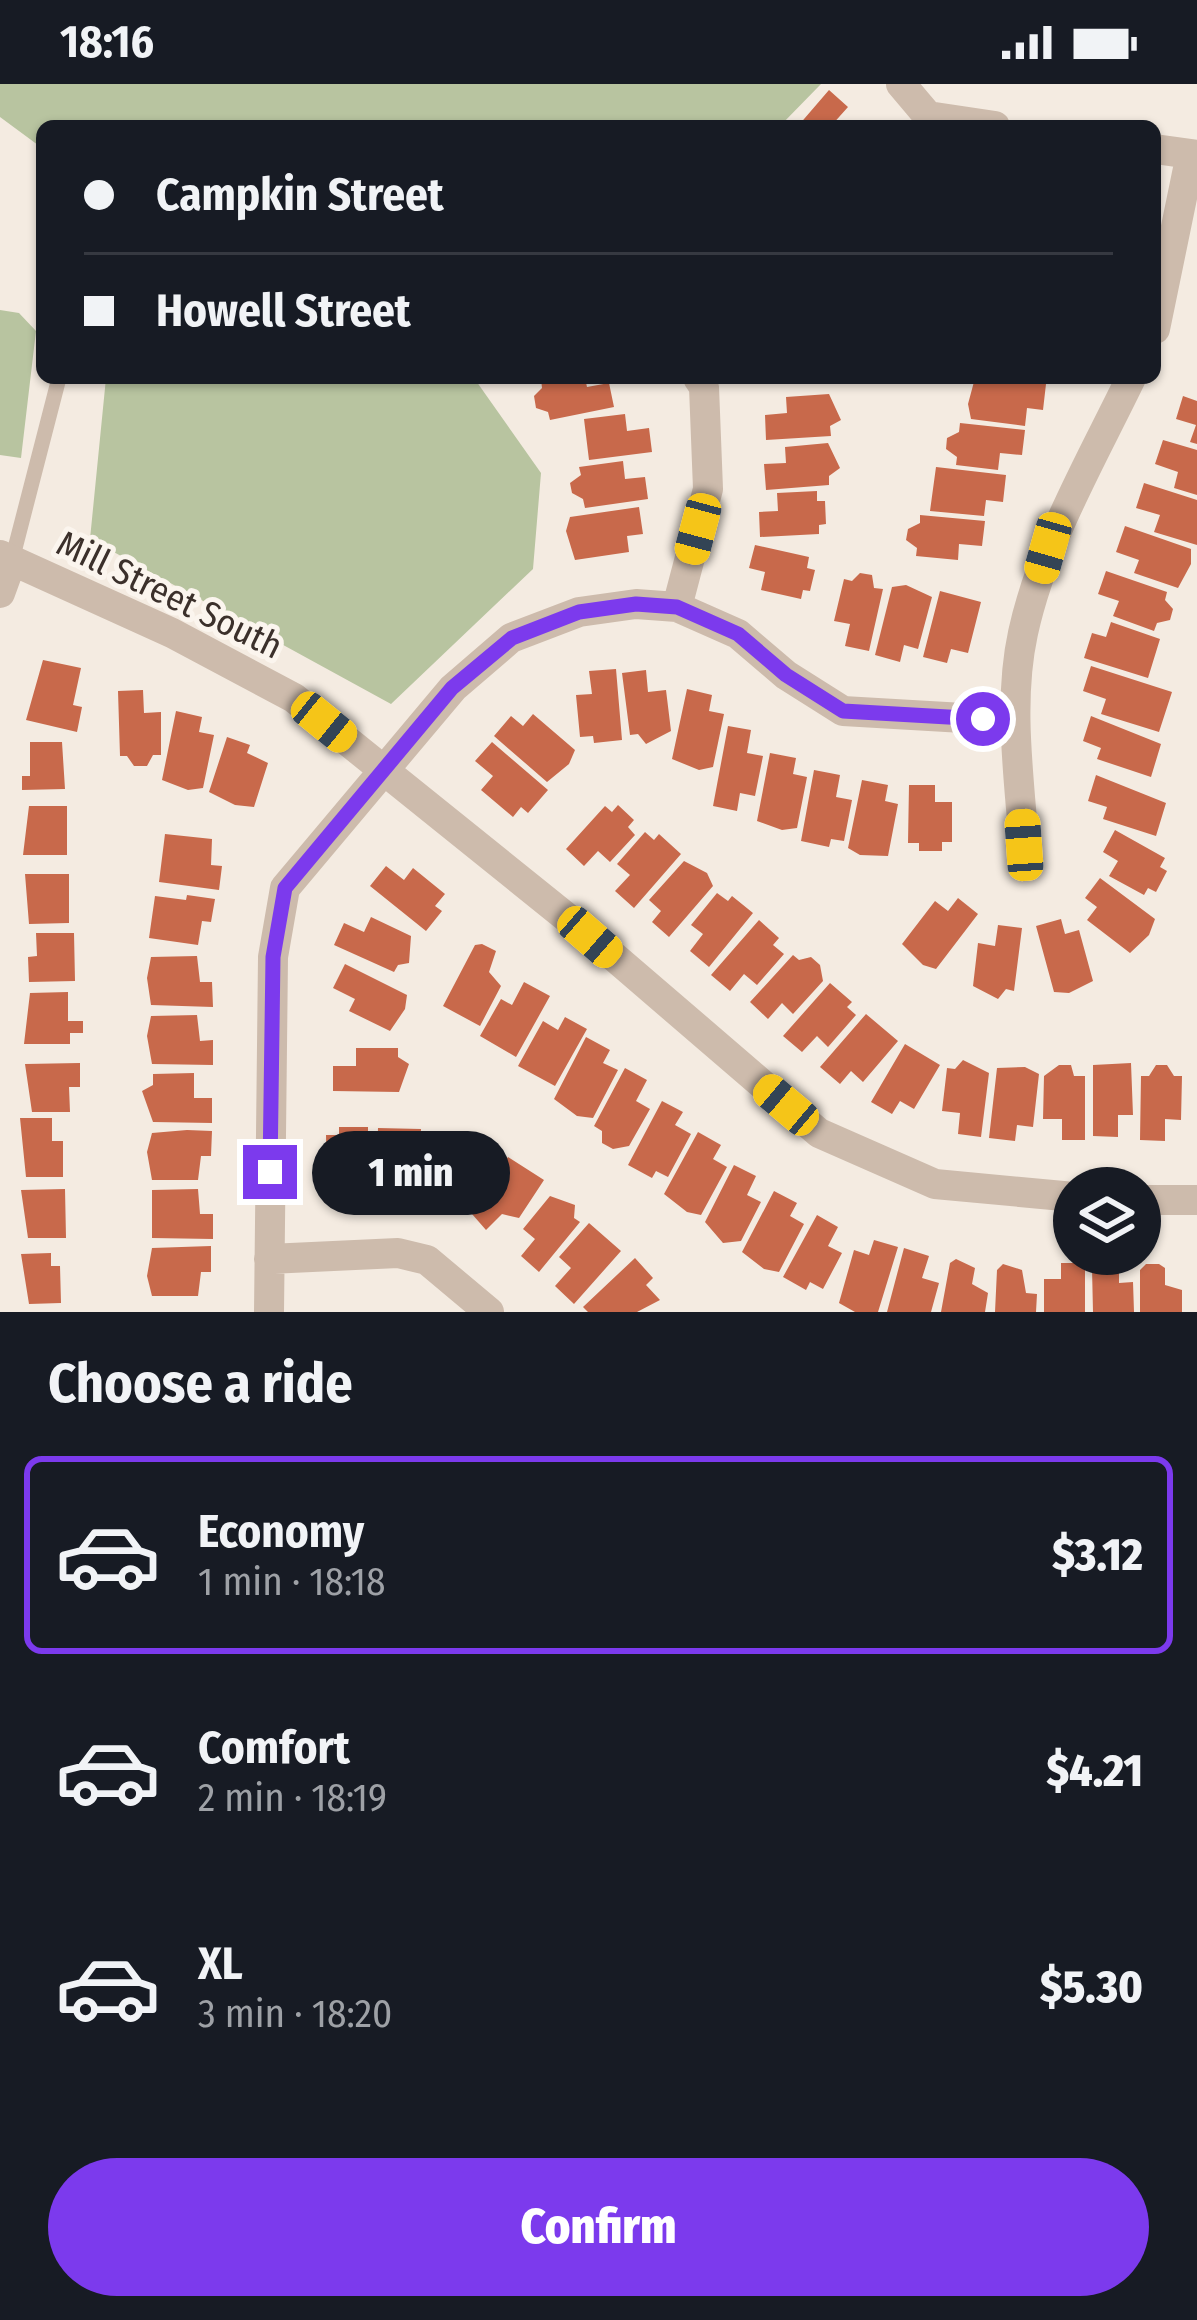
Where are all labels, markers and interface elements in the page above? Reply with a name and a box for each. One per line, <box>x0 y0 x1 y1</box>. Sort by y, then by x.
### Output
text: 18:16 <box>60 15 154 69</box>
text: Campkin Street <box>156 168 444 222</box>
text: Howell Street <box>156 284 411 338</box>
car <box>671 490 725 568</box>
car <box>1021 508 1075 588</box>
street label: Mill Street South <box>50 521 290 668</box>
car <box>285 685 363 759</box>
route start <box>956 692 1010 746</box>
car <box>1004 808 1044 882</box>
car <box>551 900 629 974</box>
car <box>747 1068 825 1142</box>
callout: 1 min <box>312 1130 510 1214</box>
route end <box>243 1145 297 1199</box>
text: 1 min <box>369 1150 453 1196</box>
map controls <box>1053 1167 1161 1275</box>
button: layers <box>1053 1167 1161 1275</box>
text: Choose a ride <box>48 1352 353 1416</box>
icon: car <box>54 1501 162 1609</box>
text: Economy <box>198 1505 364 1559</box>
text: $3.12 <box>1052 1528 1143 1582</box>
text: 1 min · 18:18 <box>198 1559 385 1605</box>
icon: car <box>54 1717 162 1825</box>
text: Comfort <box>198 1721 350 1775</box>
text: $4.21 <box>1046 1744 1143 1798</box>
text: 2 min · 18:19 <box>198 1775 387 1821</box>
icon: car <box>54 1933 162 2041</box>
text: XL <box>198 1937 243 1991</box>
text: $5.30 <box>1040 1960 1143 2014</box>
text: 3 min · 18:20 <box>198 1991 392 2037</box>
button: Confirm <box>48 2158 1149 2296</box>

